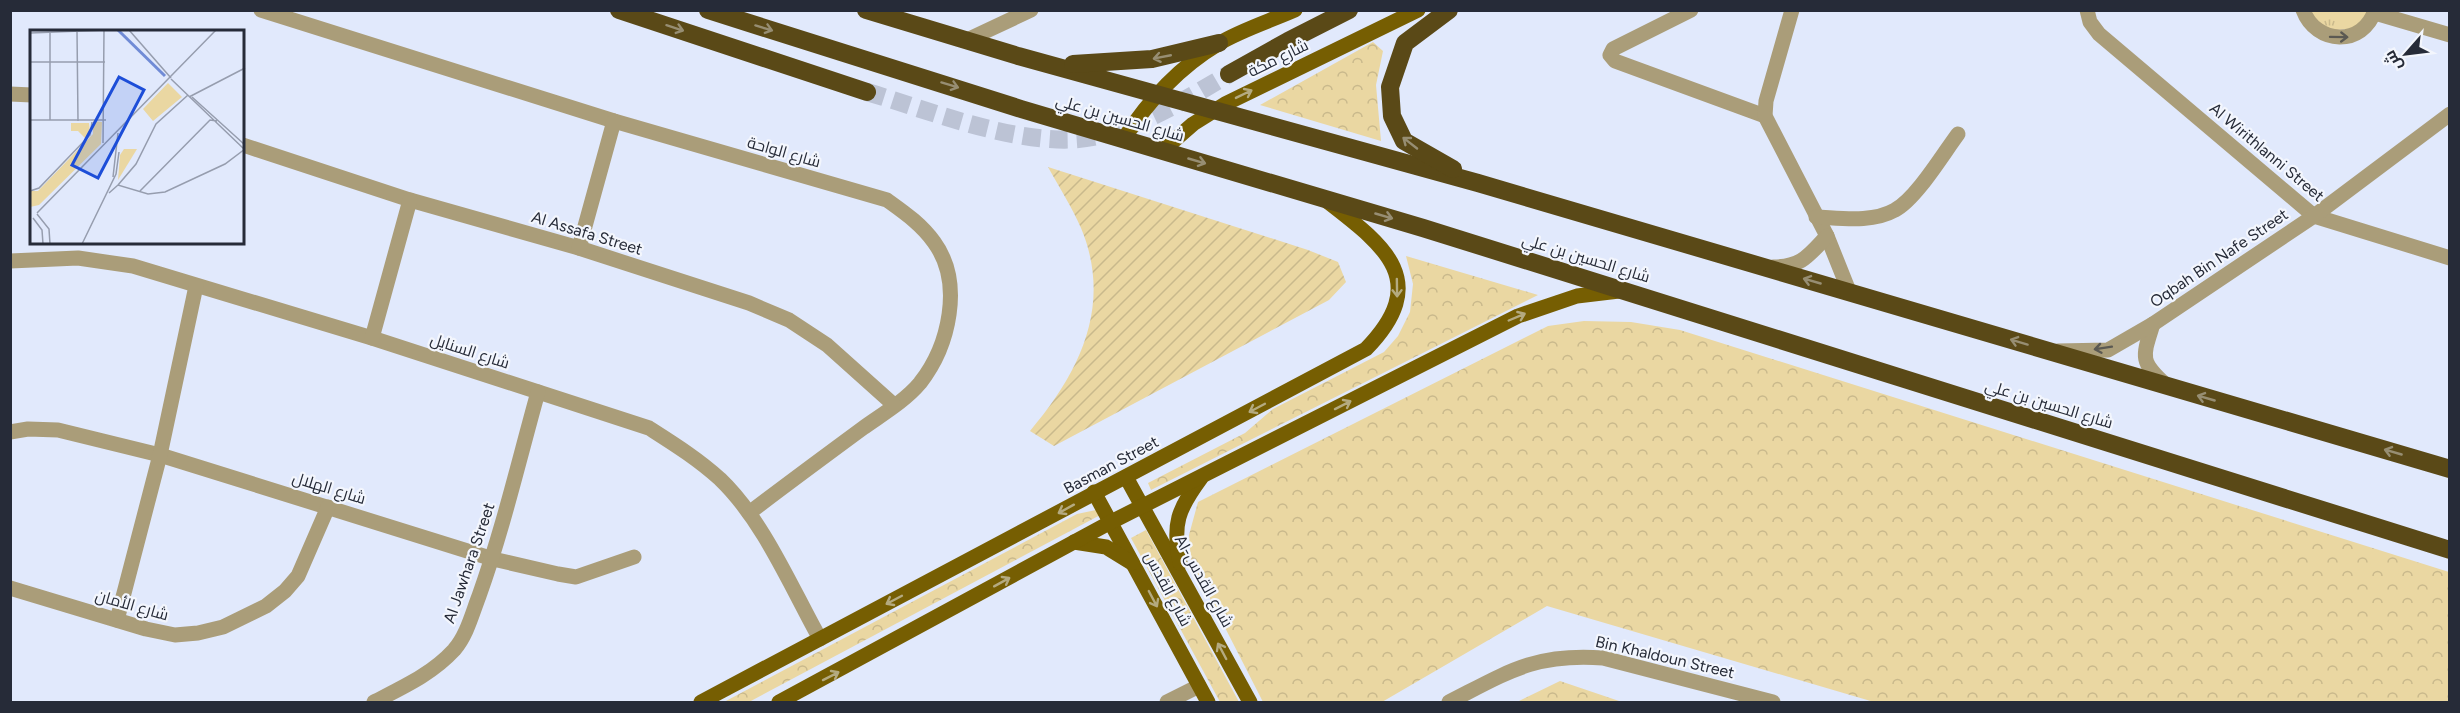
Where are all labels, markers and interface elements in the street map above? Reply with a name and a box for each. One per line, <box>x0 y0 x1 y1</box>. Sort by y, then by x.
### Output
one-way arrow <box>665 23 684 34</box>
one-way arrow <box>754 23 773 34</box>
north arrow <box>2376 24 2436 84</box>
inset map <box>30 30 244 244</box>
one-way arrow <box>2329 31 2348 42</box>
street label: شارع مكة <box>1245 35 1312 83</box>
text: ش <box>2380 47 2406 74</box>
one-way arrow <box>1153 52 1173 63</box>
one-way arrow <box>940 80 959 91</box>
one-way arrow <box>1235 88 1253 100</box>
street label: شارع الحسين بن علي <box>1053 91 1186 149</box>
street label: Al Wirithlanni Street <box>2206 99 2328 205</box>
street label: شارع الواحة <box>745 132 823 173</box>
one-way arrow <box>1402 136 1418 149</box>
one-way arrow <box>1187 156 1206 167</box>
street label: Oqbah Bin Nafe Street <box>2146 205 2292 311</box>
street label: Al Assafa Street <box>529 207 645 259</box>
one-way arrow <box>1374 211 1393 222</box>
street label: شارع الحسين بن علي <box>1519 230 1652 290</box>
one-way arrow <box>1803 275 1822 286</box>
one-way arrow <box>1391 277 1403 297</box>
one-way arrow <box>1508 311 1526 322</box>
street label: شارع السنايل <box>427 329 512 375</box>
one-way arrow <box>2010 336 2029 347</box>
one-way arrow <box>2094 343 2113 354</box>
street label: شارع الحسين بن علي <box>1982 376 2115 436</box>
one-way arrow <box>2197 392 2216 403</box>
one-way arrow <box>1333 398 1351 410</box>
one-way arrow <box>1249 403 1267 414</box>
street label: Basman Street <box>1060 432 1162 498</box>
one-way arrow <box>2384 446 2403 457</box>
street label: شارع الهلال <box>289 468 368 510</box>
street label: Al Jawhara Street <box>439 500 499 626</box>
one-way arrow <box>1058 504 1076 515</box>
street label: Al-شارع القدس <box>1169 531 1237 632</box>
street label: شارع القدس <box>1139 548 1196 631</box>
one-way arrow <box>993 576 1010 588</box>
street label: شارع الأمان <box>93 586 171 626</box>
one-way arrow <box>1147 590 1159 607</box>
one-way arrow <box>886 594 903 606</box>
street label: Bin Khaldoun Street <box>1594 632 1736 682</box>
one-way arrow <box>1216 643 1228 660</box>
one-way arrow <box>822 669 840 681</box>

